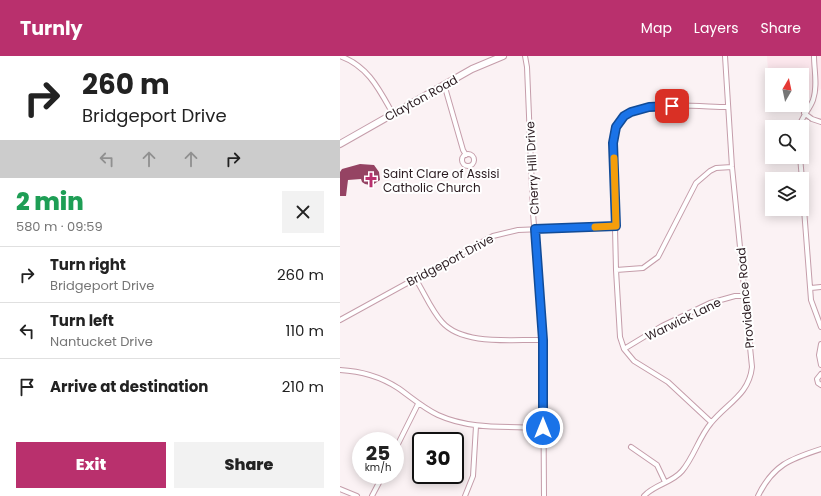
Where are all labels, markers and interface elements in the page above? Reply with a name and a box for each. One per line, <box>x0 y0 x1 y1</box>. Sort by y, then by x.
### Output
text: Turnly <box>20 15 83 42</box>
text: Map <box>641 18 672 38</box>
text: Layers <box>694 18 738 38</box>
text: Share <box>760 18 801 38</box>
text: 260 m <box>82 65 170 104</box>
north arrow <box>765 68 809 112</box>
map controls <box>765 68 809 216</box>
street label: Clayton Road <box>381 71 461 125</box>
icon: right <box>16 72 68 124</box>
pin <box>655 89 689 123</box>
icon: arrive <box>661 95 683 117</box>
text: Bridgeport Drive <box>82 103 227 128</box>
button: search <box>765 120 809 164</box>
street label: Cherry Hill Drive <box>521 121 543 215</box>
icon: left <box>96 148 118 170</box>
icon: ahead <box>138 148 160 170</box>
icon: ahead <box>180 148 202 170</box>
icon: right <box>222 148 244 170</box>
place label: Saint Clare of Assisi Catholic Church <box>383 165 499 196</box>
church icon: Saint Clare of Assisi Catholic Church <box>362 171 380 189</box>
button: layers <box>765 172 809 216</box>
text: 2 min <box>16 185 84 218</box>
button: close <box>282 191 324 233</box>
text: 580 m · 09:59 <box>16 217 103 236</box>
street label: Bridgeport Drive <box>403 230 497 290</box>
street label: Providence Road <box>732 247 758 349</box>
text: Turn right <box>50 254 126 275</box>
icon: right <box>16 264 38 286</box>
text: 260 m <box>277 264 324 285</box>
text: Bridgeport Drive <box>50 276 154 295</box>
street label: Warwick Lane <box>642 293 724 345</box>
text: Turn left <box>50 310 114 331</box>
icon: left <box>16 320 38 342</box>
text: 110 m <box>286 320 324 341</box>
text: Nantucket Drive <box>50 332 153 351</box>
icon: arrive <box>16 376 38 398</box>
text: Arrive at destination <box>50 376 208 397</box>
text: 210 m <box>282 376 324 397</box>
position arrow <box>522 407 564 449</box>
speed limit sign: 30 <box>412 432 464 484</box>
text: 25 <box>366 439 390 467</box>
button: Exit <box>16 442 166 488</box>
button: Share <box>174 442 324 488</box>
text: km/h <box>365 460 391 475</box>

